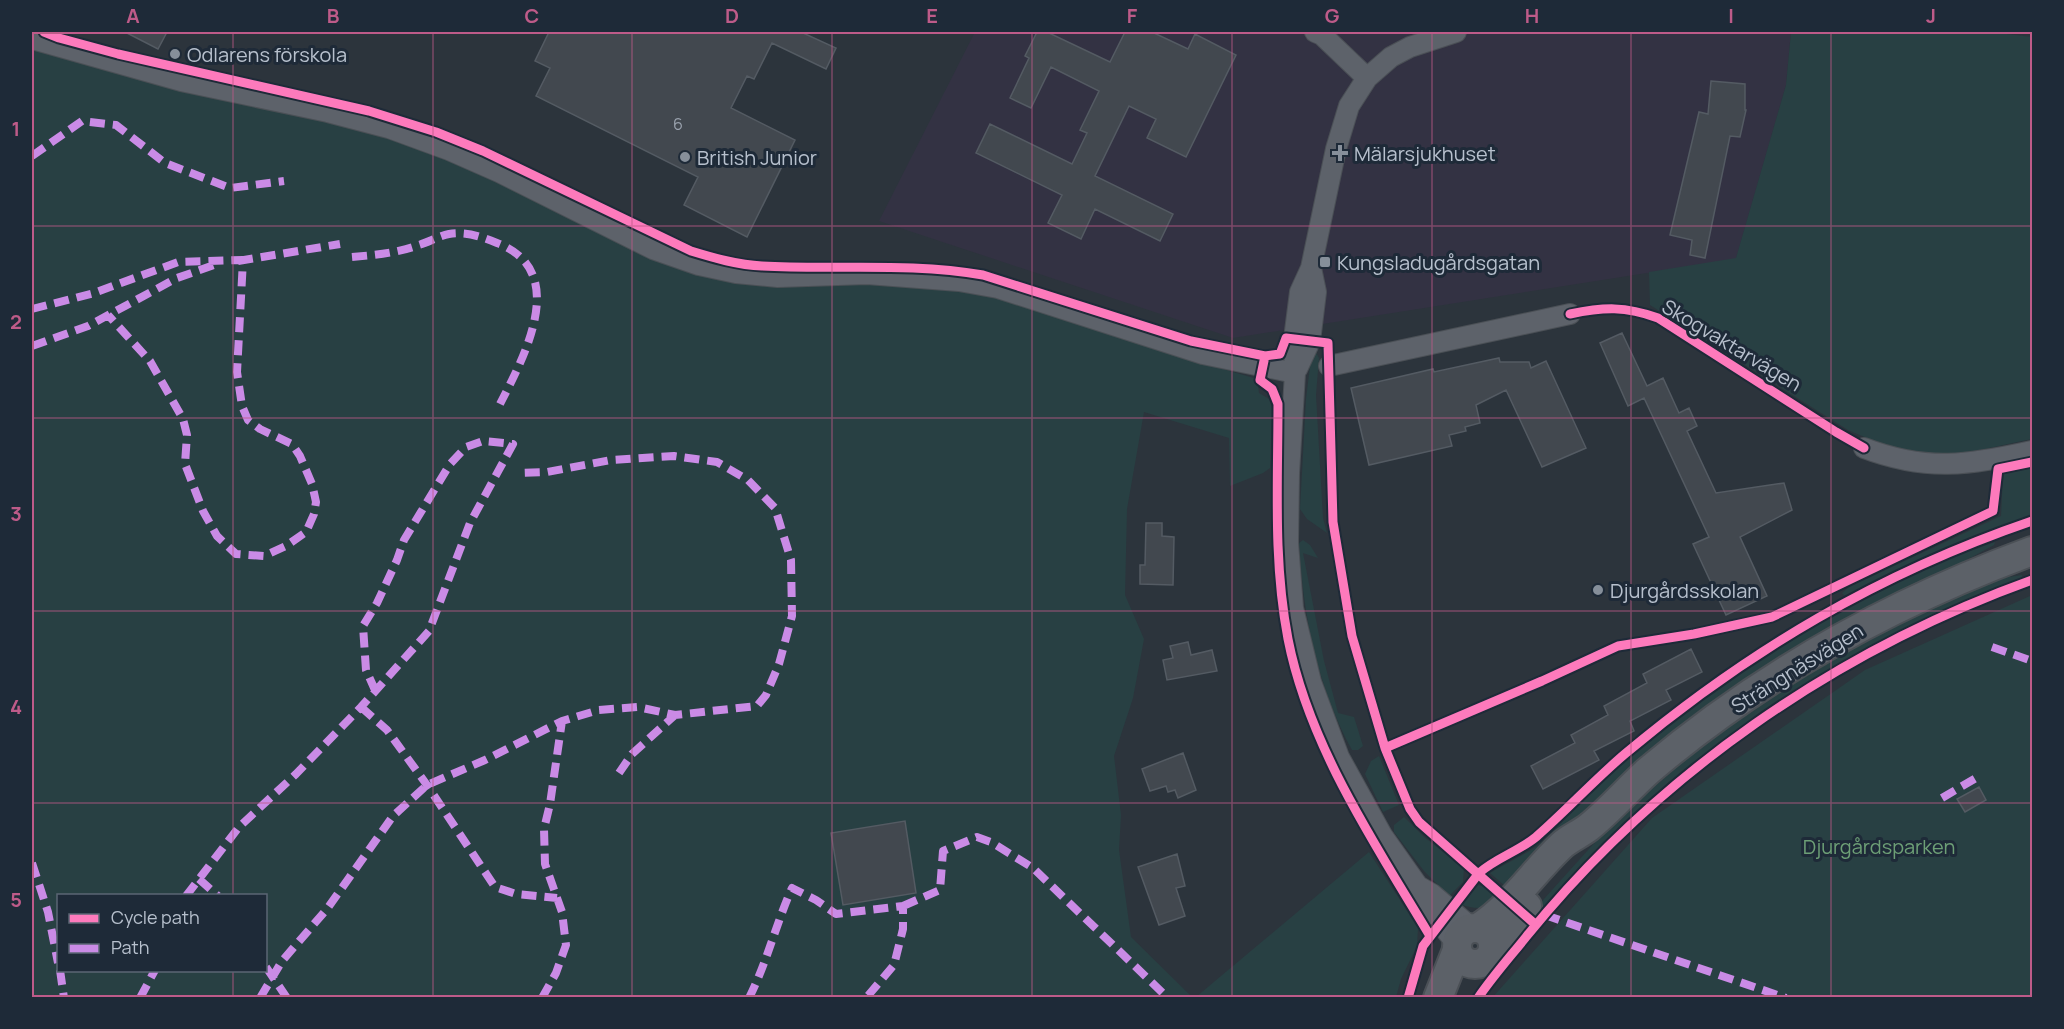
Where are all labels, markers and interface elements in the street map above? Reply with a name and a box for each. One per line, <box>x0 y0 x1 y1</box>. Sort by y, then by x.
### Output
text: A <box>126 2 140 29</box>
text: B <box>327 2 340 29</box>
text: C <box>525 2 539 29</box>
text: D <box>725 2 739 29</box>
text: E <box>926 2 938 29</box>
text: F <box>1127 2 1138 29</box>
text: G <box>1325 2 1340 29</box>
text: H <box>1525 2 1539 29</box>
text: I <box>1728 2 1734 29</box>
text: J <box>1926 2 1936 29</box>
place label: Odlarens förskola <box>187 41 347 68</box>
marker: Odlarens förskola <box>168 47 182 61</box>
house number: 6 <box>673 113 683 135</box>
text: 1 <box>12 115 20 142</box>
place label: Mälarsjukhuset <box>1354 140 1496 167</box>
place label: British Junior <box>697 144 817 171</box>
marker: Mälarsjukhuset <box>1331 144 1349 162</box>
marker: British Junior <box>678 150 692 164</box>
place label: Kungsladugårdsgatan <box>1337 249 1540 276</box>
marker: Kungsladugårdsgatan <box>1318 255 1332 269</box>
street label: Skogvaktarvägen <box>1657 293 1807 397</box>
text: 2 <box>10 308 22 335</box>
text: 3 <box>10 500 22 527</box>
place label: Djurgårdsskolan <box>1610 577 1759 604</box>
marker: Djurgårdsskolan <box>1591 583 1605 597</box>
street label: Strängnäsvägen <box>1726 617 1868 719</box>
text: 4 <box>10 693 22 720</box>
park label: Djurgårdsparken <box>1803 833 1955 860</box>
text: 5 <box>10 886 22 913</box>
legend <box>57 894 267 972</box>
text: Cycle path <box>111 905 200 929</box>
text: Path <box>111 935 149 959</box>

